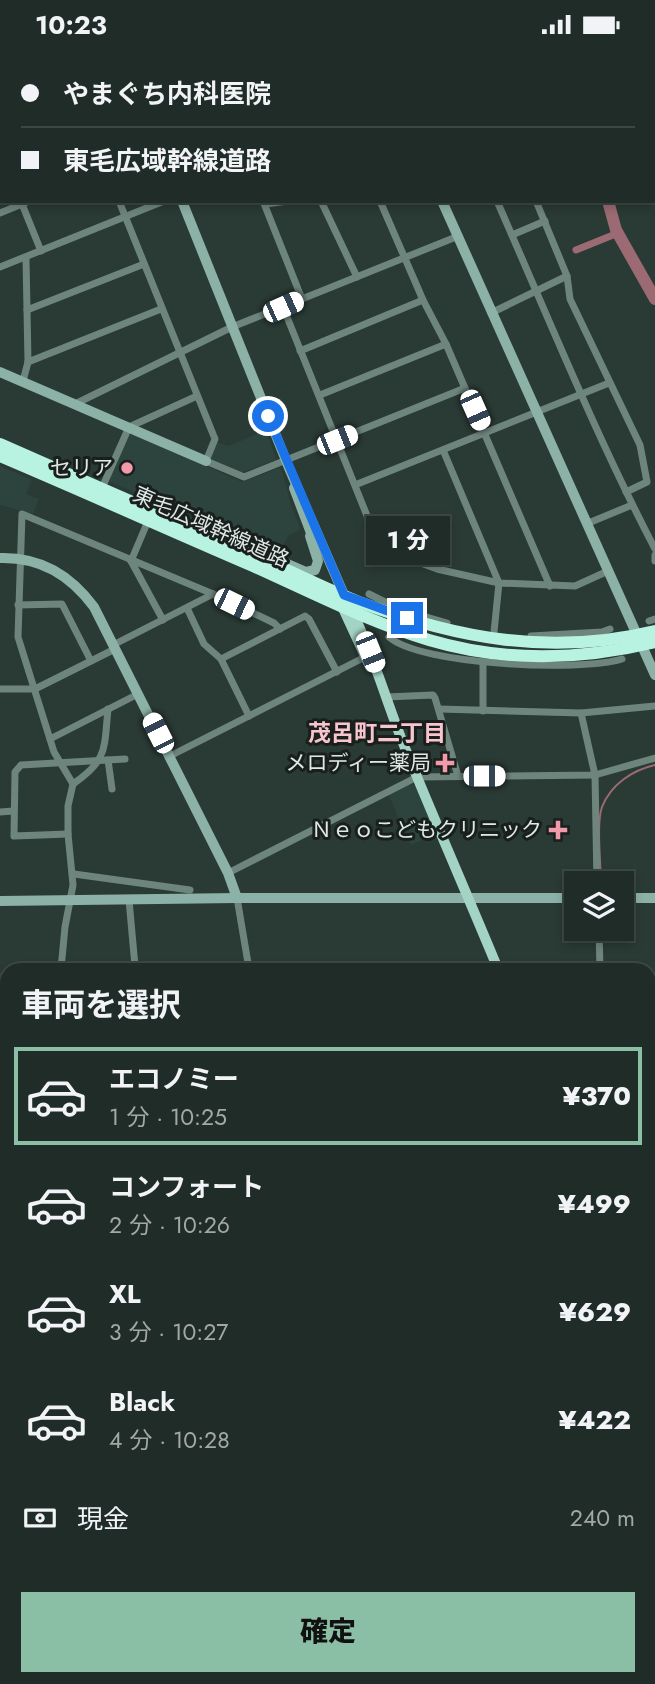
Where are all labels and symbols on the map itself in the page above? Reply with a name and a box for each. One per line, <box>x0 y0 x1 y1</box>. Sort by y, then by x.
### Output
car <box>260 289 307 325</box>
car <box>457 387 494 433</box>
route start <box>252 400 284 432</box>
car <box>314 422 361 458</box>
place label: セリア <box>50 453 113 483</box>
marker: セリア <box>119 460 135 476</box>
street label: 東毛広域幹線道路 <box>128 479 294 575</box>
callout: 1 分 <box>365 517 449 565</box>
car <box>211 585 258 623</box>
route end <box>391 602 423 634</box>
car <box>353 629 388 675</box>
car <box>140 710 177 756</box>
district label: 茂呂町二丁目 <box>308 716 446 750</box>
place label: メロディー薬局 <box>285 748 431 778</box>
marker: メロディー薬局 <box>437 755 453 771</box>
car <box>464 766 506 787</box>
place label: Ｎｅｏこどもクリニック <box>311 815 542 845</box>
marker: Ｎｅｏこどもクリニック <box>548 820 568 840</box>

